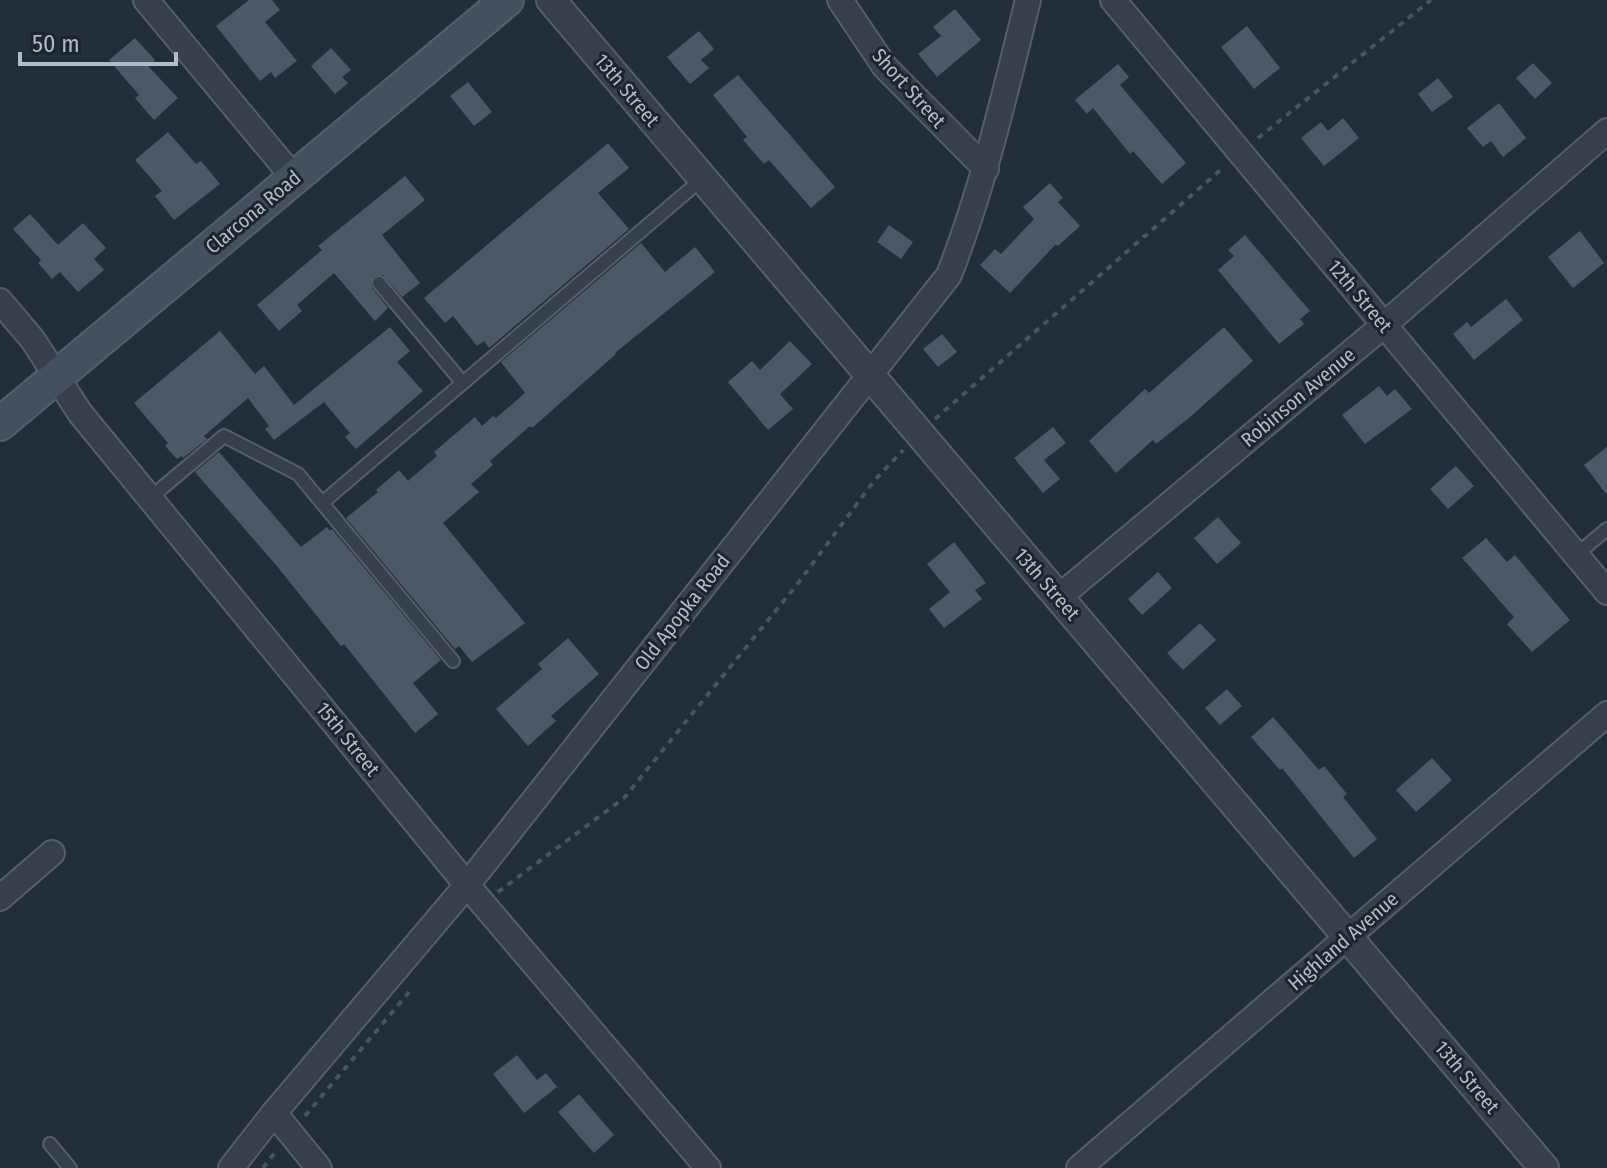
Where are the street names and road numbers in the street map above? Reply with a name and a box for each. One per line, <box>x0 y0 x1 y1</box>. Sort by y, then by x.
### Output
street label: Short Street <box>867 43 951 133</box>
street label: 13th Street <box>590 49 665 132</box>
street label: Clarcona Road <box>201 165 305 259</box>
street label: 12th Street <box>1323 255 1398 338</box>
street label: Robinson Avenue <box>1236 342 1360 452</box>
street label: 13th Street <box>1009 543 1085 625</box>
street label: Old Apopka Road <box>629 549 735 675</box>
street label: 15th Street <box>311 697 385 781</box>
street label: Highland Avenue <box>1283 887 1403 995</box>
street label: 13th Street <box>1430 1036 1505 1119</box>

